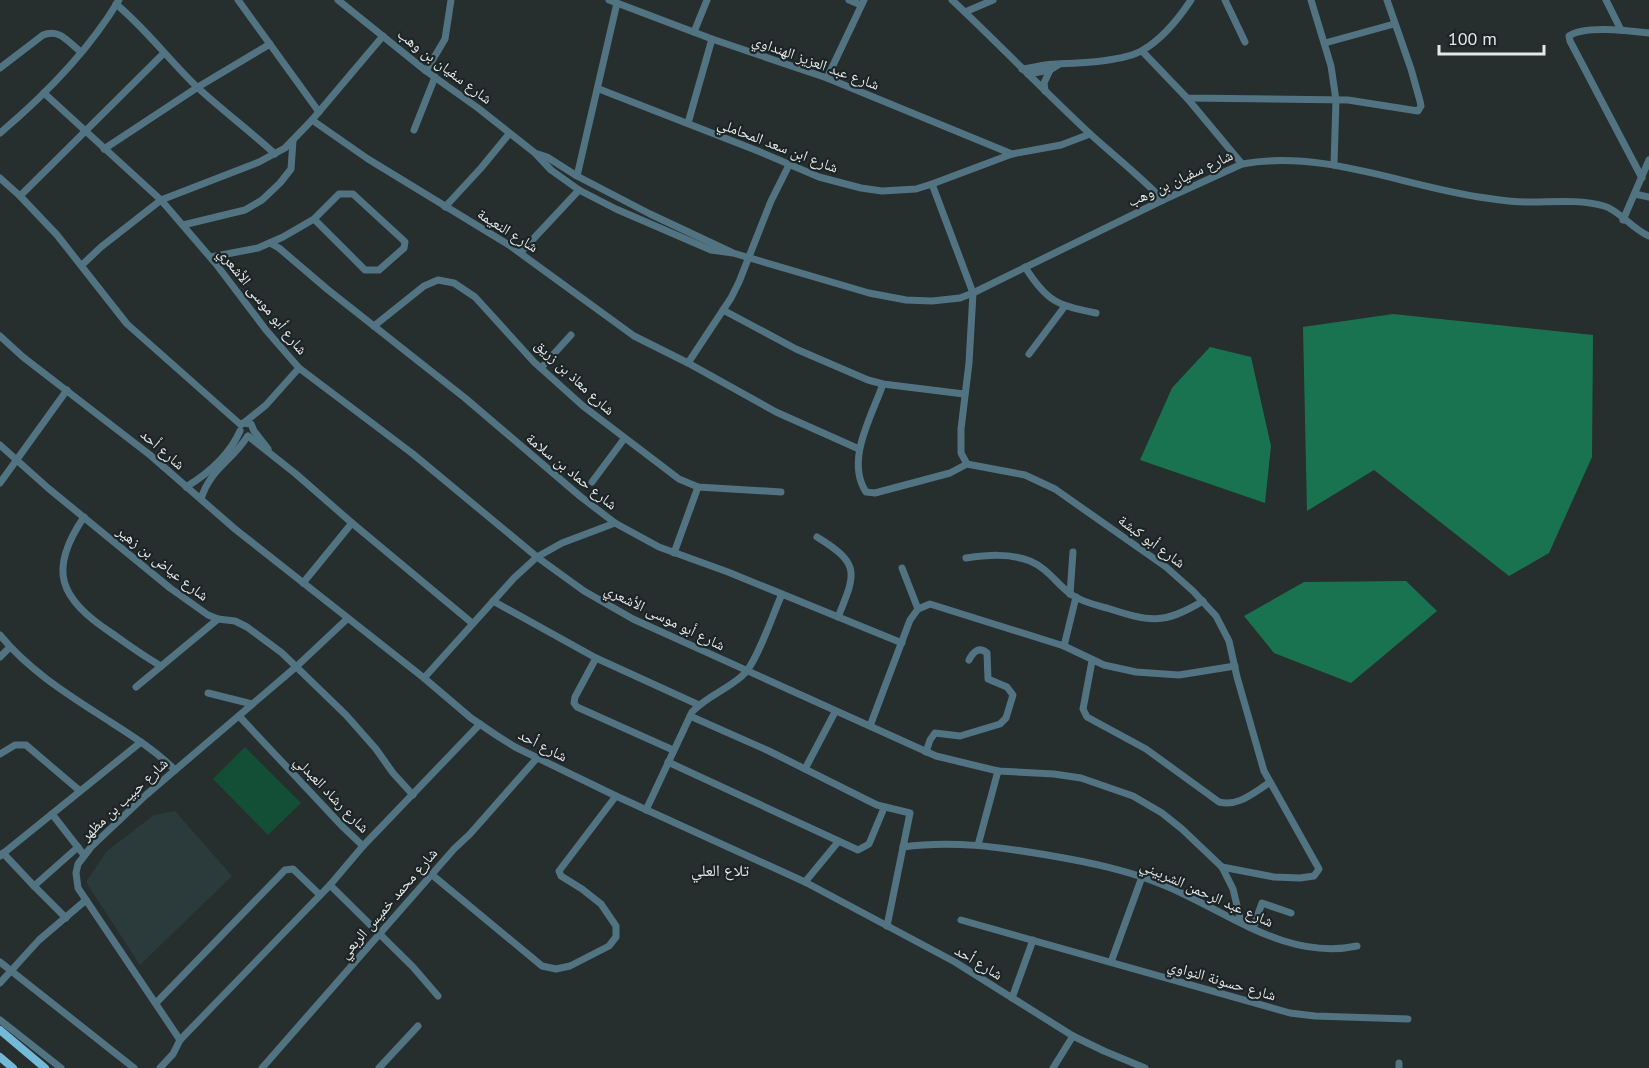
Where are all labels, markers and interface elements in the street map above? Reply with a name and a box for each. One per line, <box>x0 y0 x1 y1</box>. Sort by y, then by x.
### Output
scale bar <box>1439 18 1544 56</box>
street label: شارع سفيان بن وهب <box>393 24 496 109</box>
text: 100 m <box>1448 27 1497 50</box>
street label: شارع عبد العزيز الهنداوي <box>749 30 882 96</box>
street label: شارع ابن سعد المحاملي <box>714 113 841 179</box>
street label: شارع سفيان بن وهب <box>1124 145 1236 212</box>
street label: شارع النعيمة <box>473 204 542 257</box>
street label: شارع أبو موسى الأشعري <box>212 244 312 360</box>
street label: شارع معاذ بن زريق <box>530 335 619 420</box>
street label: شارع أحد <box>136 425 189 474</box>
street label: شارع حماد بن سلامة <box>522 428 622 514</box>
street label: شارع أبو كبشة <box>1114 510 1189 573</box>
street label: شارع عياض بن زهير <box>112 521 213 606</box>
street label: شارع أبو موسى الأشعري <box>600 580 729 657</box>
street label: شارع أحد <box>515 725 571 766</box>
street label: شارع رشاد العبدلي <box>288 751 374 839</box>
street label: شارع حبيب بن مظهر <box>75 753 173 846</box>
street label: شارع محمد خميس الربعي <box>335 844 443 964</box>
street label: شارع عبد الرحمن الشربيني <box>1136 855 1277 934</box>
district label: تلاع العلي <box>691 860 749 883</box>
street label: شارع أحد <box>951 940 1007 985</box>
street label: شارع حسونة النواوي <box>1165 955 1279 1007</box>

